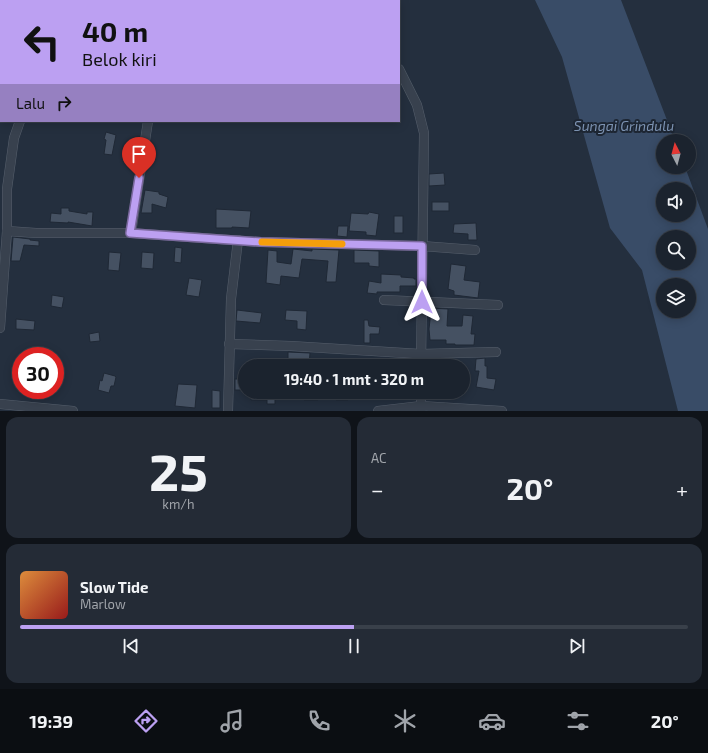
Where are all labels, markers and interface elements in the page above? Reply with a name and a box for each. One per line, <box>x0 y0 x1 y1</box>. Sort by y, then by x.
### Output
text: 40 m <box>82 14 148 48</box>
icon: left <box>16 16 68 68</box>
text: Belok kiri <box>82 48 157 70</box>
icon: right <box>53 92 75 114</box>
text: Lalu <box>16 94 45 112</box>
water label: Sungai Grindulu <box>574 117 674 134</box>
north arrow <box>656 134 696 174</box>
map controls <box>656 134 696 318</box>
pin <box>122 137 156 178</box>
icon: arrive <box>128 143 150 165</box>
button: sound <box>656 182 696 222</box>
button: search <box>656 230 696 270</box>
button: layers <box>656 278 696 318</box>
position arrow <box>401 281 443 323</box>
speed limit sign: 30 <box>12 347 64 399</box>
text: 19:40 · 1 mnt · 320 m <box>284 370 424 388</box>
text: 25 <box>149 439 208 501</box>
text: AC <box>371 450 386 466</box>
text: 20° <box>507 470 553 506</box>
text: − <box>371 476 384 502</box>
text: + <box>676 476 688 502</box>
text: km/h <box>162 496 195 512</box>
text: Slow Tide <box>80 578 148 596</box>
text: Marlow <box>80 596 126 612</box>
icon: previous <box>120 635 142 657</box>
icon: pause <box>343 635 365 657</box>
icon: next <box>566 635 588 657</box>
icon: directions <box>132 707 160 735</box>
icon: music <box>218 707 246 735</box>
icon: phone <box>305 707 333 735</box>
icon: climate <box>391 707 419 735</box>
icon: car <box>478 707 506 735</box>
icon: filters <box>564 707 592 735</box>
text: 19:39 <box>29 710 73 732</box>
text: 20° <box>651 710 679 732</box>

